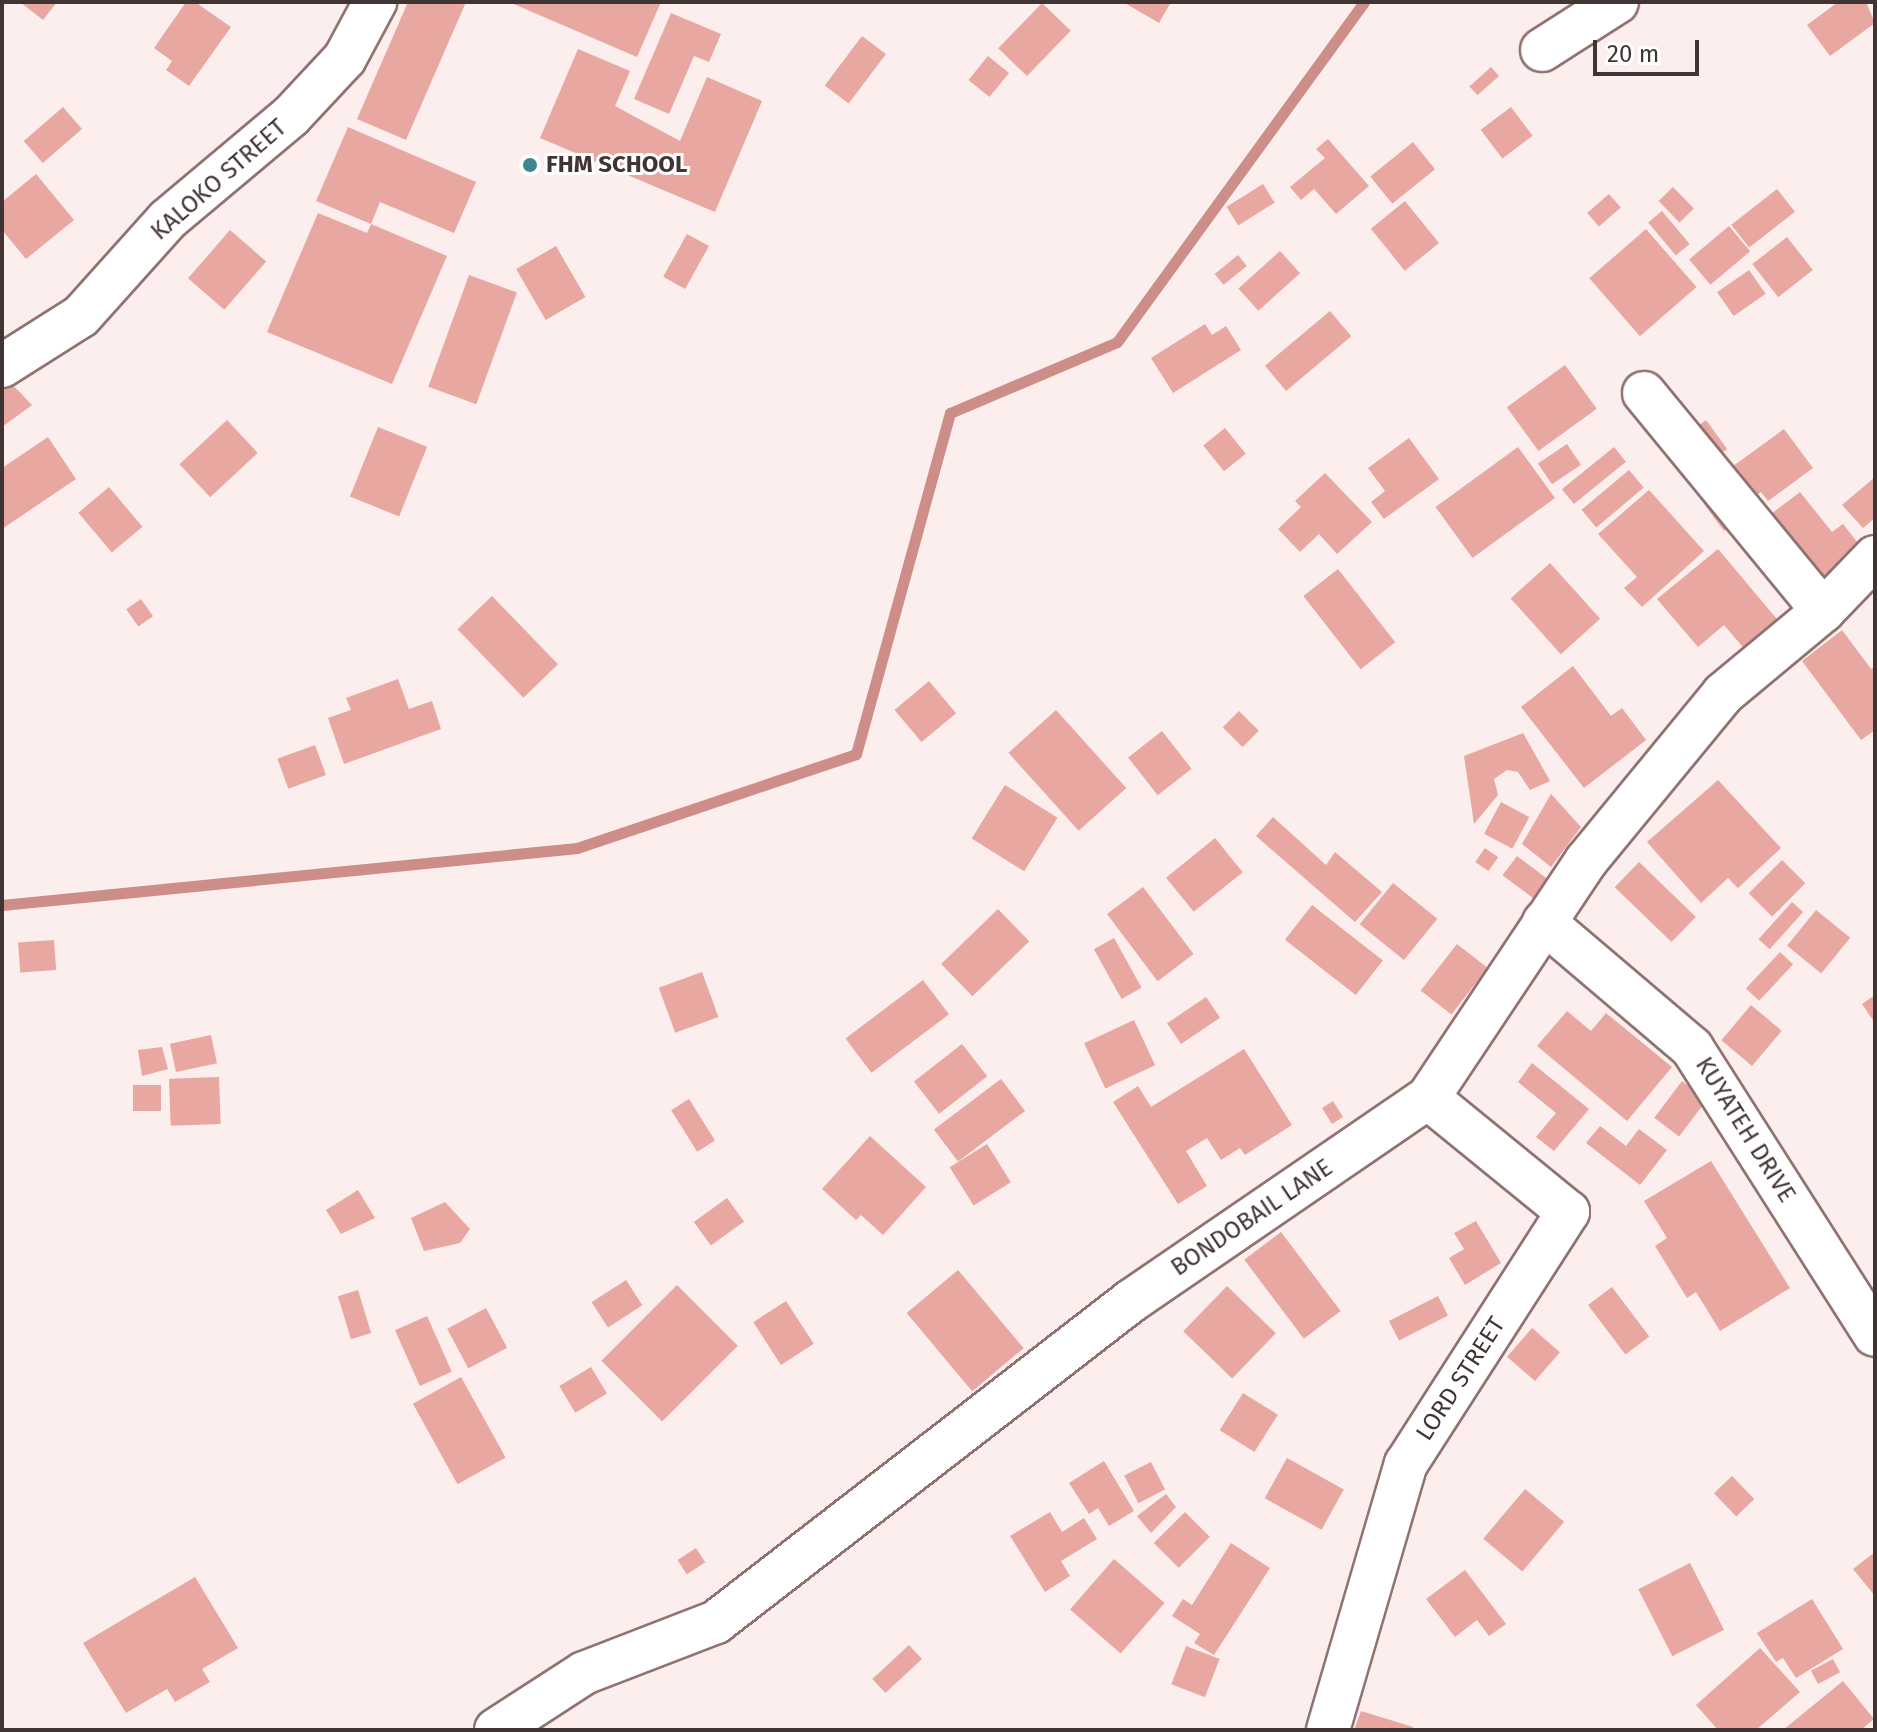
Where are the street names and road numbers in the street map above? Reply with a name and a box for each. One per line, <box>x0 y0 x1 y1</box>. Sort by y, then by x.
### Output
street label: KALOKO STREET <box>146 113 292 247</box>
street label: KUYATEH DRIVE <box>1689 1052 1801 1208</box>
street label: BONDOBAIL LANE <box>1166 1153 1338 1283</box>
street label: LORD STREET <box>1410 1312 1512 1446</box>

